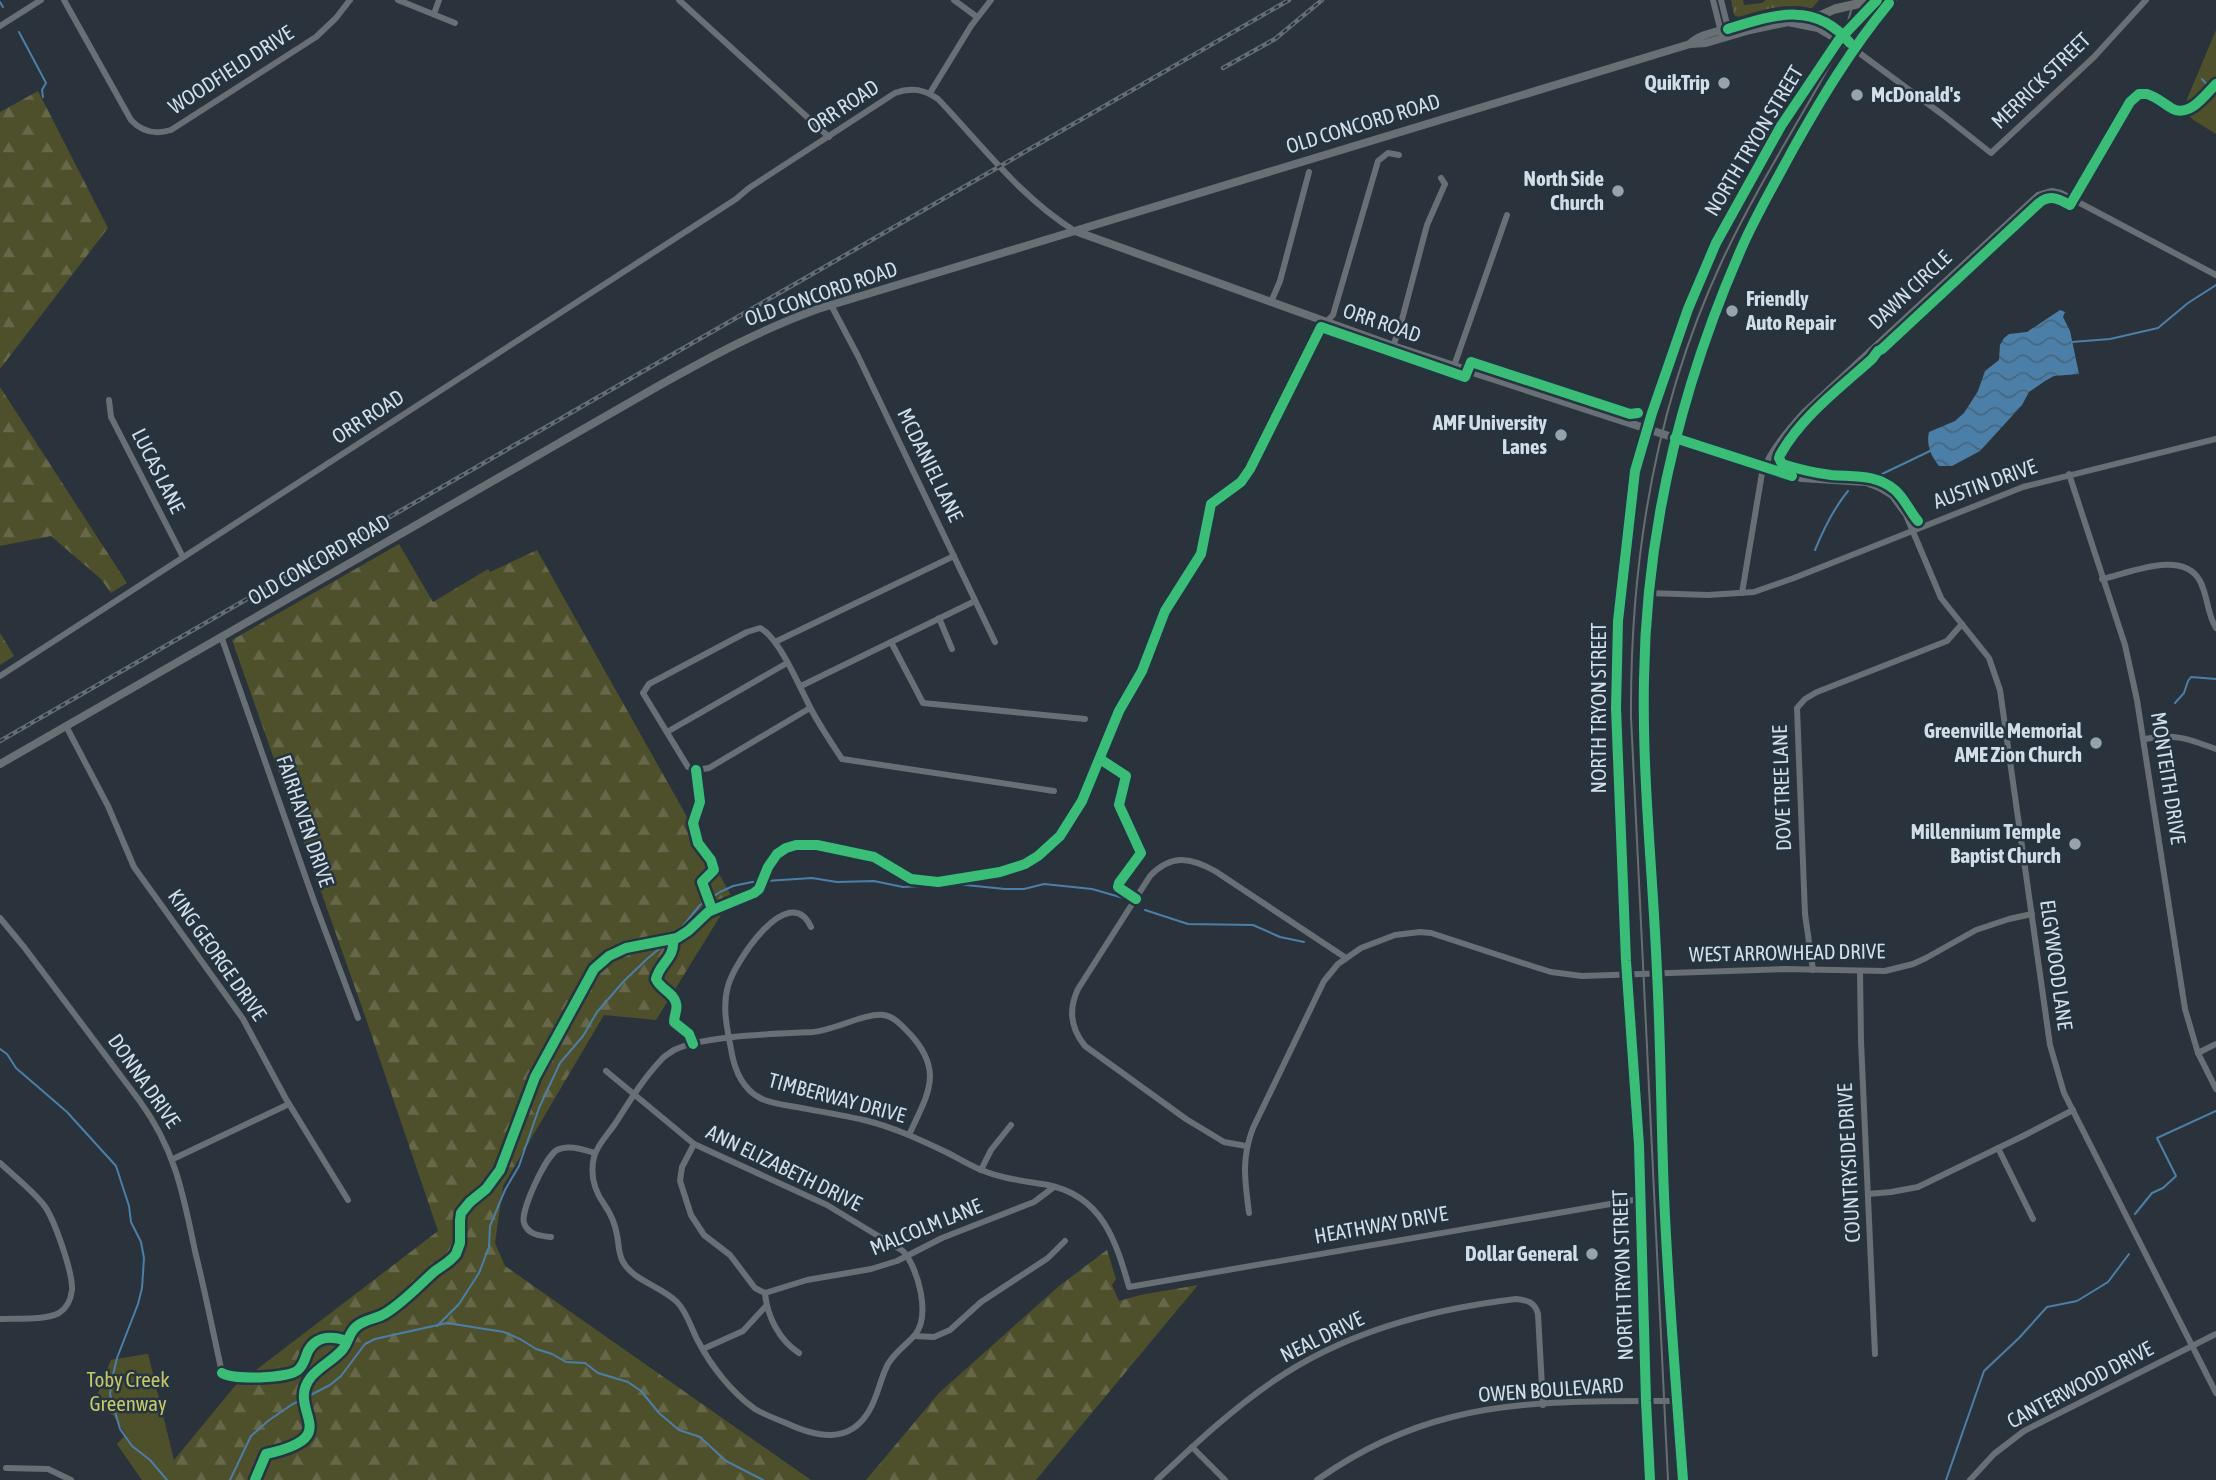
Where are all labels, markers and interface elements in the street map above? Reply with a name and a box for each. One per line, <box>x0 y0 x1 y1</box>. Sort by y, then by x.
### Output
street label: WOODFIELD DRIVE <box>164 20 297 118</box>
street label: MERRICK STREET <box>1986 27 2095 133</box>
street label: NORTH TRYON STREET <box>1699 61 1807 220</box>
place label: QuikTrip <box>1645 70 1710 94</box>
street label: ORR ROAD <box>802 74 883 138</box>
marker: QuikTrip <box>1716 75 1732 91</box>
place label: McDonald's <box>1871 82 1961 106</box>
marker: McDonald's <box>1849 87 1865 103</box>
street label: OLD CONCORD ROAD <box>1283 88 1443 158</box>
place label: North Side Church <box>1524 166 1604 214</box>
marker: North Side Church <box>1610 183 1626 199</box>
street label: DAWN CIRCLE <box>1863 245 1955 333</box>
street label: OLD CONCORD ROAD <box>741 256 900 330</box>
place label: Friendly Auto Repair <box>1745 286 1837 334</box>
street label: ORR ROAD <box>1340 298 1424 347</box>
marker: Friendly Auto Repair <box>1724 303 1740 319</box>
street label: ORR ROAD <box>327 384 408 448</box>
street label: MCDANIEL LANE <box>893 404 969 525</box>
place label: AMF University Lanes <box>1432 410 1548 458</box>
street label: LUCAS LANE <box>127 424 190 517</box>
marker: AMF University Lanes <box>1553 427 1569 443</box>
street label: AUSTIN DRIVE <box>1930 453 2040 513</box>
street label: OLD CONCORD ROAD <box>243 509 394 609</box>
street label: NORTH TRYON STREET <box>1586 623 1610 793</box>
street label: MONTEITH DRIVE <box>2147 710 2191 846</box>
place label: Greenville Memorial AME Zion Church <box>1924 718 2082 766</box>
street label: DOVE TREE LANE <box>1767 725 1795 852</box>
marker: Greenville Memorial AME Zion Church <box>2088 735 2104 751</box>
street label: FAIRHAVEN DRIVE <box>272 752 340 890</box>
place label: Millennium Temple Baptist Church <box>1911 819 2061 867</box>
marker: Millennium Temple Baptist Church <box>2067 836 2083 852</box>
street label: KING GEORGE DRIVE <box>164 884 272 1025</box>
street label: ELGYWOOD LANE <box>2036 898 2078 1031</box>
street label: WEST ARROWHEAD DRIVE <box>1689 938 1885 966</box>
street label: DONNA DRIVE <box>104 1029 186 1132</box>
street label: TIMBERWAY DRIVE <box>766 1067 908 1127</box>
street label: COUNTRYSIDE DRIVE <box>1832 1083 1864 1243</box>
street label: ANN ELIZABETH DRIVE <box>703 1119 866 1215</box>
street label: NORTH TRYON STREET <box>1607 1189 1637 1361</box>
street label: MALCOLM LANE <box>866 1193 985 1259</box>
street label: HEATHWAY DRIVE <box>1312 1200 1450 1248</box>
place label: Dollar General <box>1465 1241 1578 1265</box>
marker: Dollar General <box>1584 1246 1600 1262</box>
street label: NEAL DRIVE <box>1276 1306 1367 1367</box>
street label: CANTERWOOD DRIVE <box>2003 1336 2157 1433</box>
park label: Toby Creek Greenway <box>87 1367 169 1415</box>
street label: OWEN BOULEVARD <box>1477 1372 1624 1406</box>

